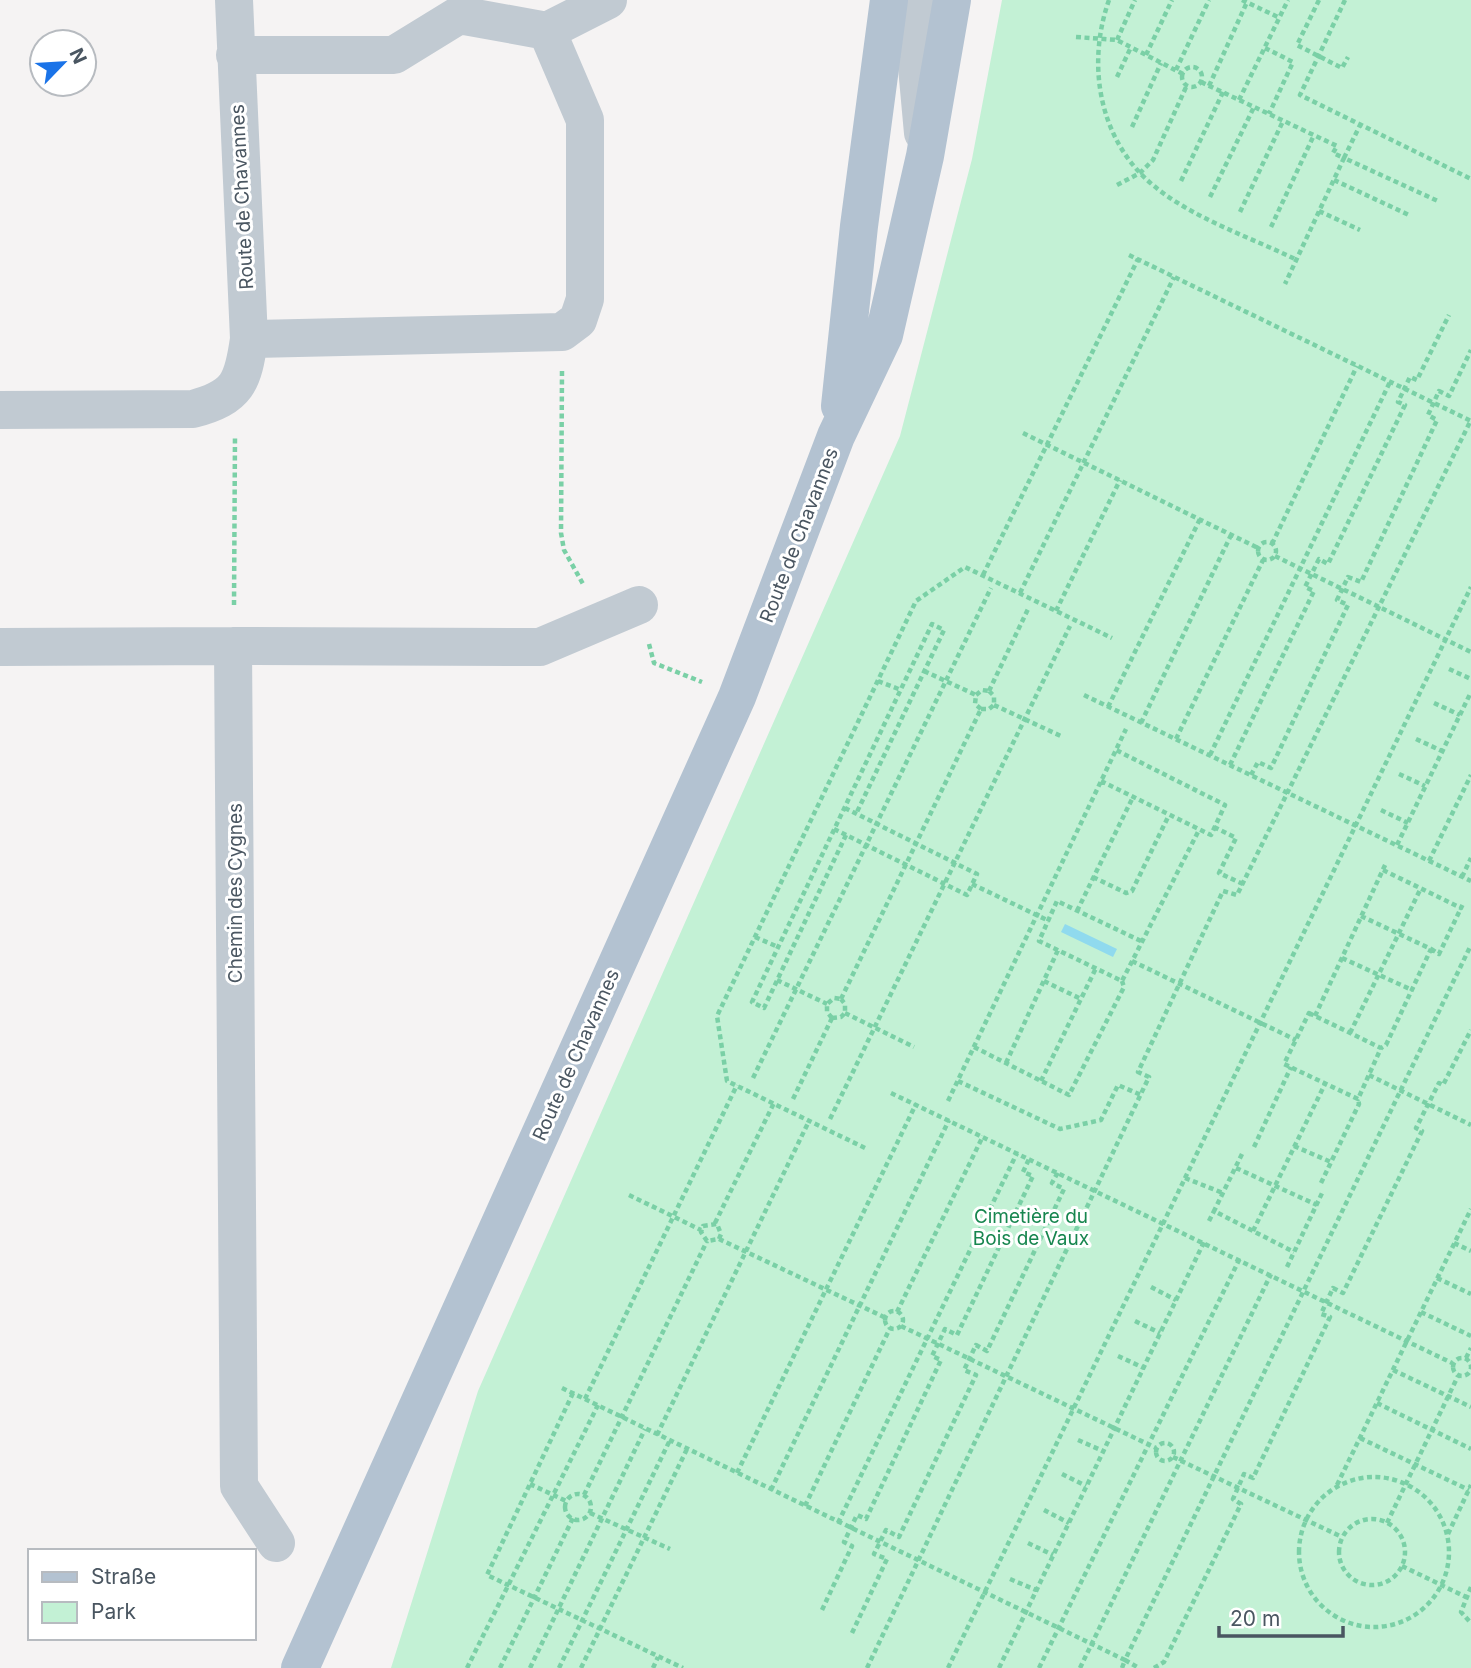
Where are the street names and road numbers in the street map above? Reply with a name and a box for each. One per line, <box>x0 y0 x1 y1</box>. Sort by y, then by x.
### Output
street label: Route de Chavannes <box>226 104 258 290</box>
street label: Route de Chavannes <box>755 444 843 626</box>
street label: Chemin des Cygnes <box>224 803 247 983</box>
street label: Route de Chavannes <box>528 966 624 1144</box>

